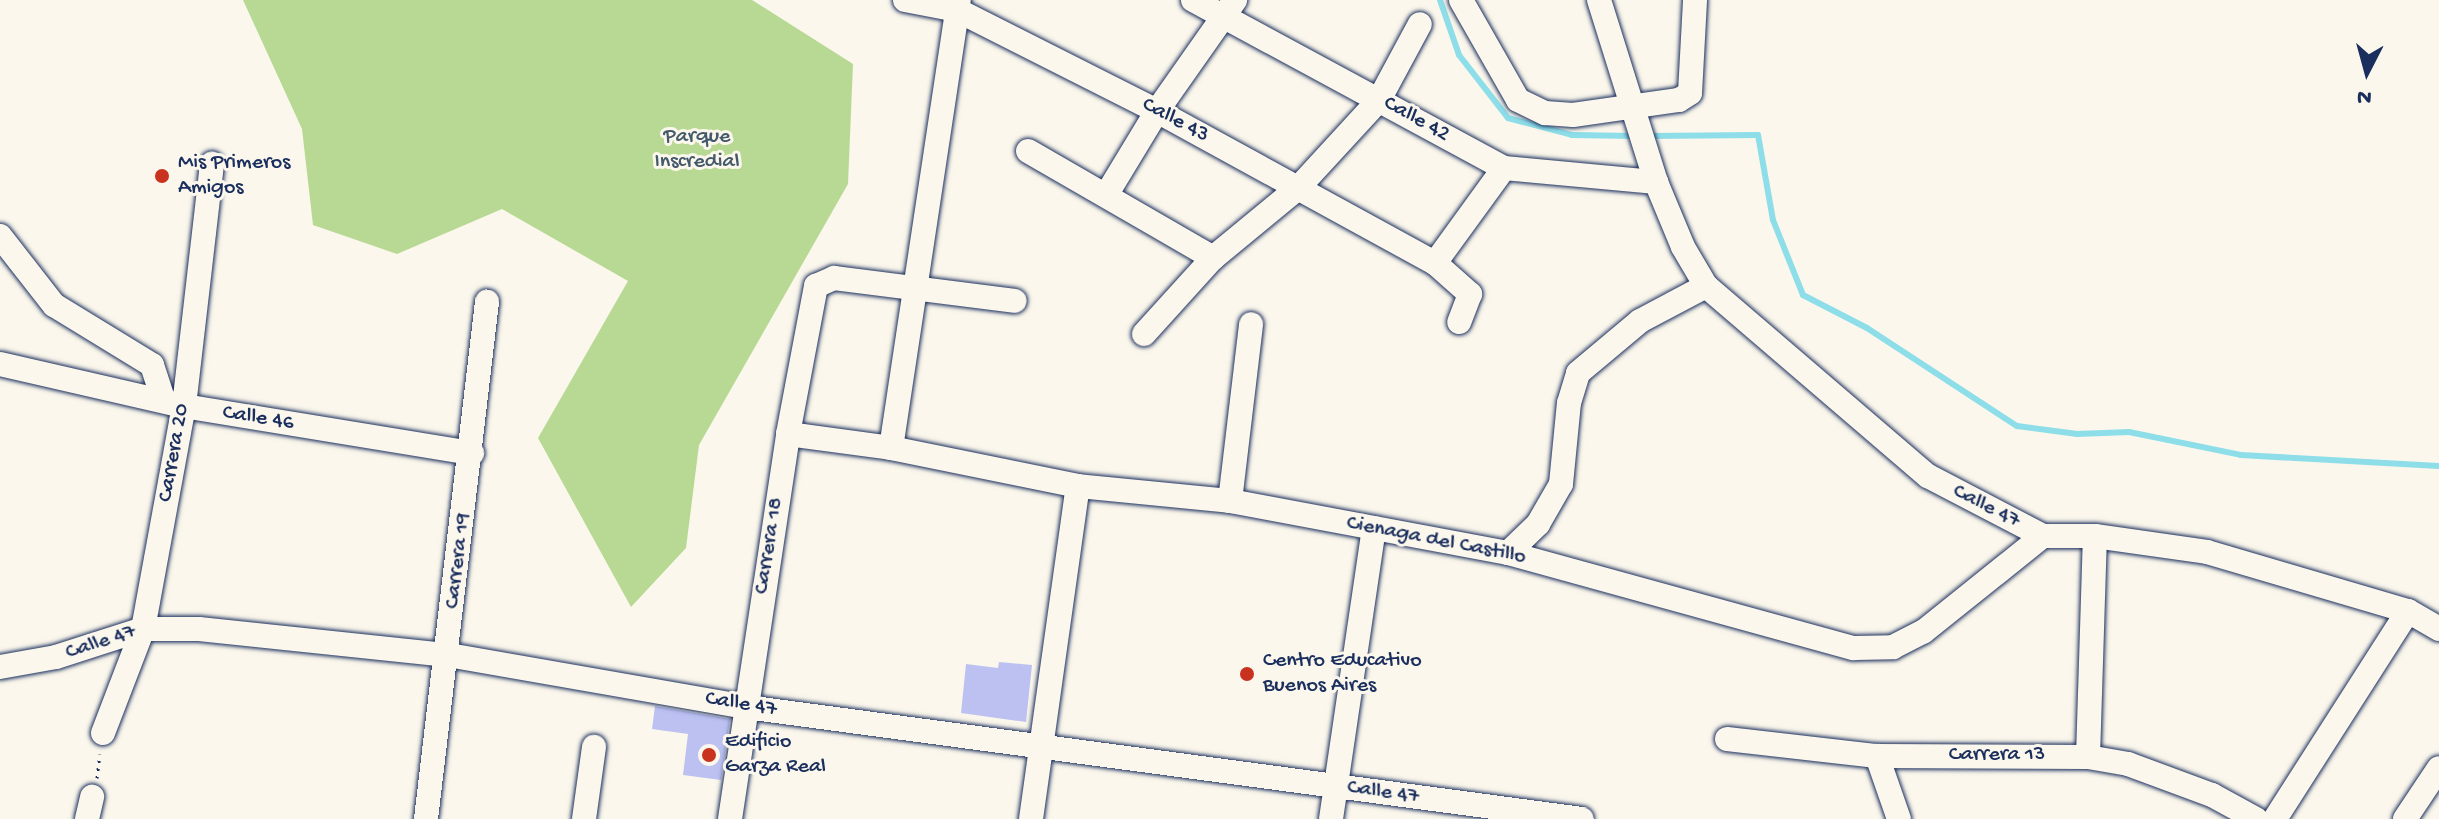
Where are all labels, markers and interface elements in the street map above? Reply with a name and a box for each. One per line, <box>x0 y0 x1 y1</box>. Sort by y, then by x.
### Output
north arrow <box>2327 32 2407 112</box>
text: N <box>2356 82 2373 110</box>
street label: Calle 42 <box>1378 91 1454 149</box>
street label: Calle 43 <box>1137 92 1213 150</box>
park label: Parque Inscredial <box>654 124 740 176</box>
place label: Mis Primeros Amigos <box>178 150 290 202</box>
marker: Mis Primeros Amigos <box>153 167 171 185</box>
street label: Calle 46 <box>220 400 296 438</box>
street label: Carrera 20 <box>153 402 197 504</box>
street label: Calle 47 <box>1948 479 2024 535</box>
street label: Carrera 18 <box>749 496 791 596</box>
street label: Cienaga del Castillo <box>1344 511 1528 571</box>
street label: Carrera 19 <box>440 512 478 610</box>
street label: Calle 47 <box>63 619 139 667</box>
place label: Centro Educativo Buenos Aires <box>1263 648 1422 700</box>
marker: Centro Educativo Buenos Aires <box>1238 665 1256 683</box>
street label: Calle 47 <box>703 686 779 724</box>
place label: Edificio Garza Real <box>725 729 826 780</box>
street label: Carrera 13 <box>1949 743 2045 769</box>
marker: Edificio Garza Real <box>700 746 718 764</box>
street label: Calle 47 <box>1345 775 1421 811</box>

